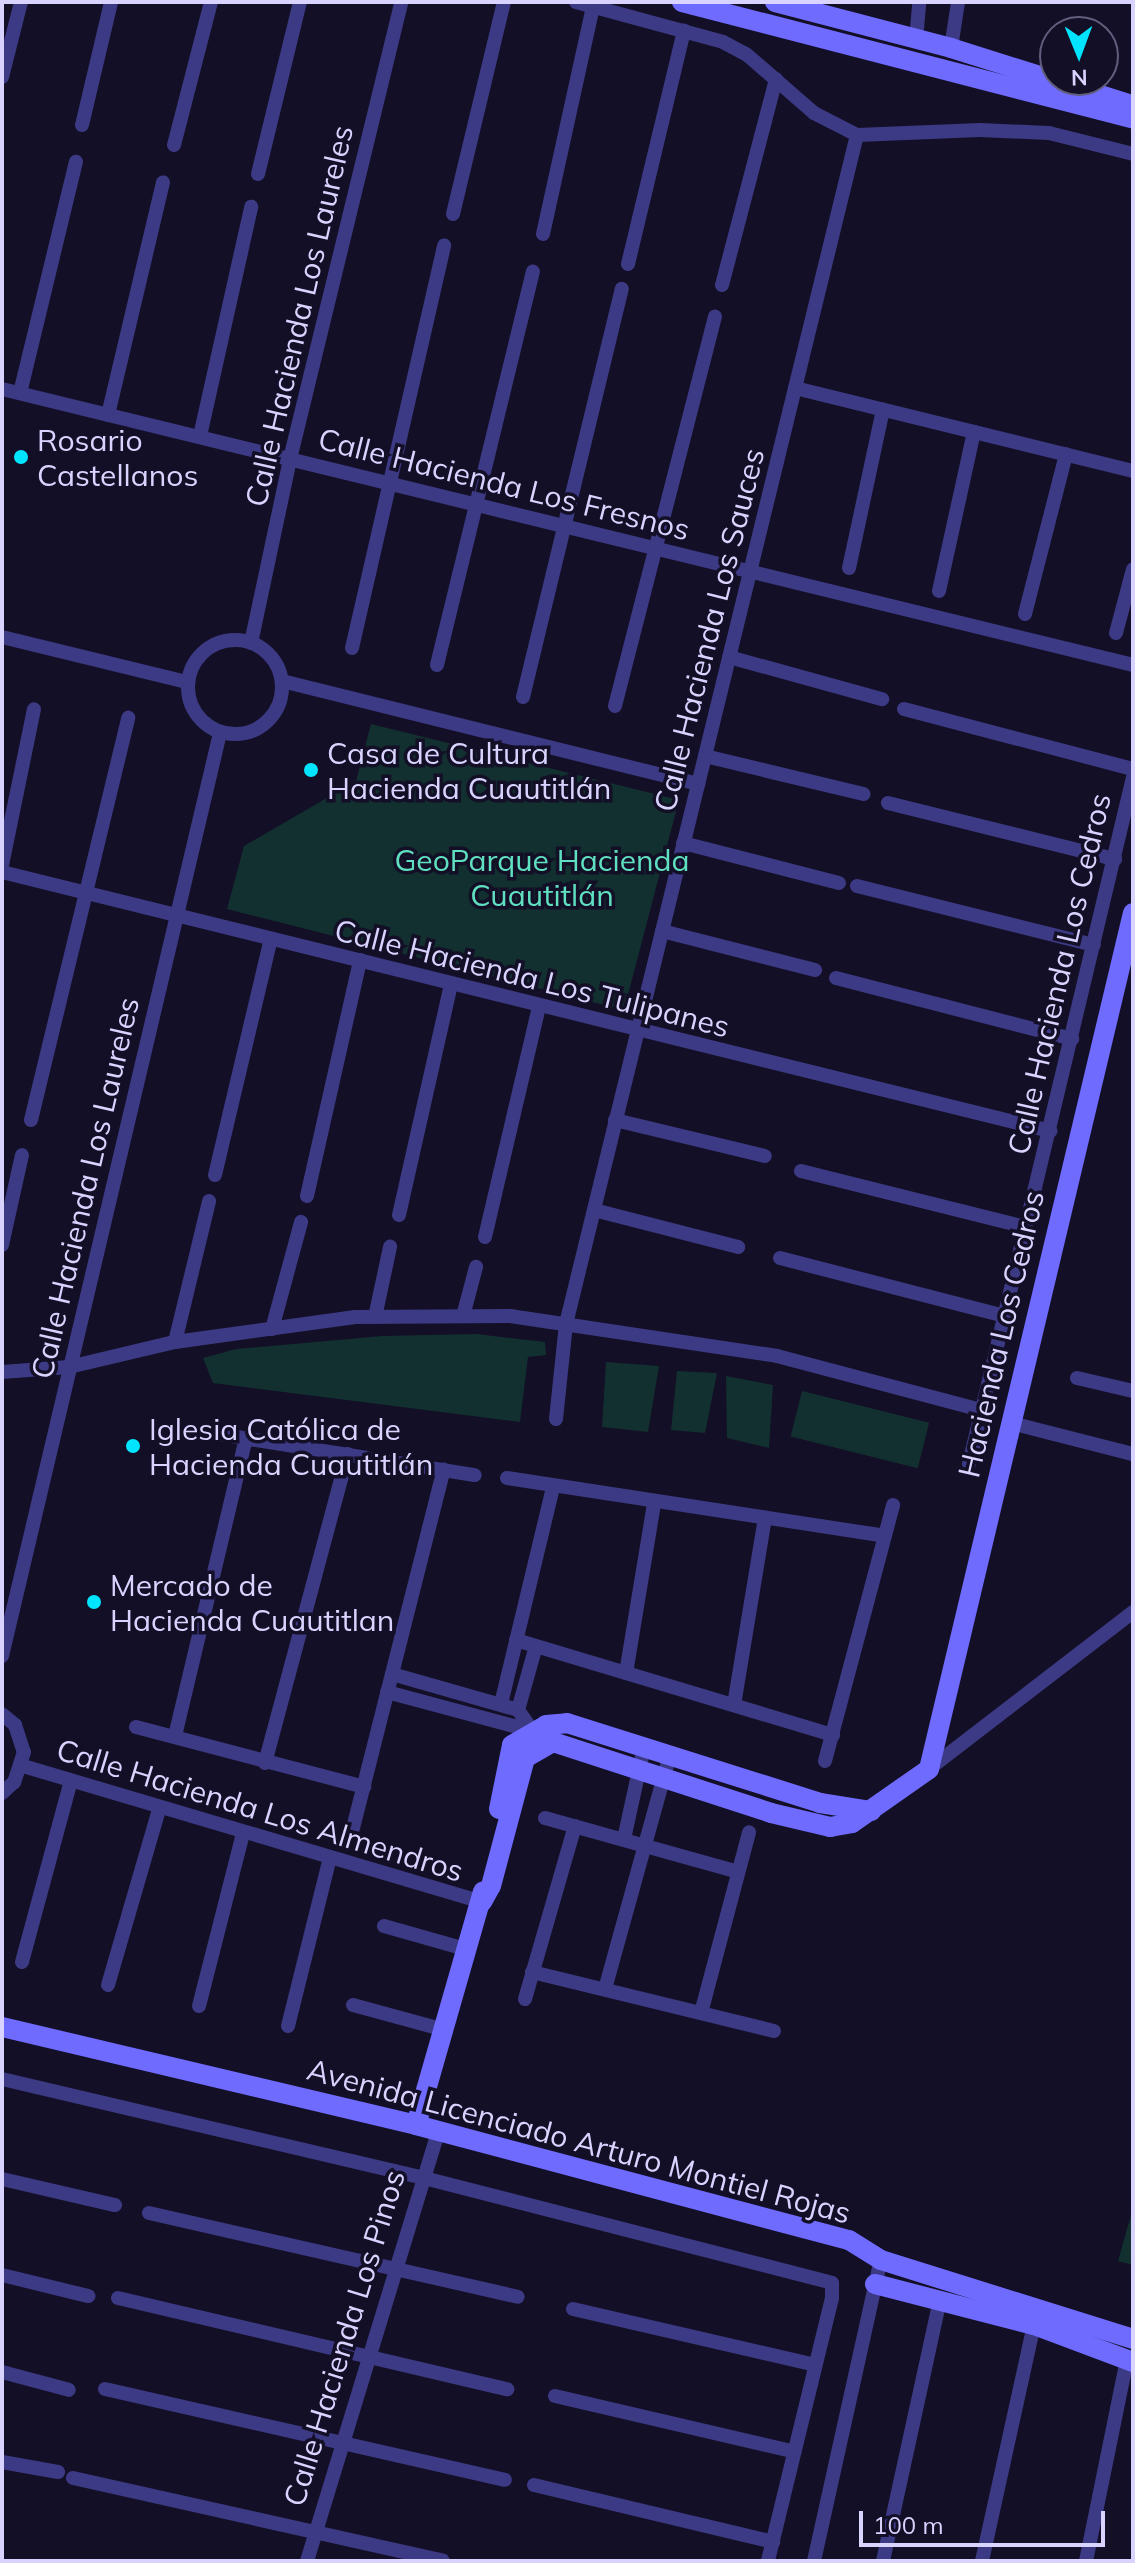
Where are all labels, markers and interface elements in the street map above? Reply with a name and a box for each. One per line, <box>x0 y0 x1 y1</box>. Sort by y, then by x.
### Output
north arrow <box>1039 16 1119 96</box>
text: N <box>1071 64 1088 92</box>
street label: Calle Hacienda Los Laureles <box>238 122 360 510</box>
street label: Calle Hacienda Los Fresnos <box>315 420 693 548</box>
place label: Rosario Castellanos <box>37 422 198 492</box>
street label: Calle Hacienda Los Sauces <box>646 445 772 815</box>
marker: Rosario Castellanos <box>12 448 30 466</box>
place label: Casa de Cultura Hacienda Cuautitlán <box>327 735 611 806</box>
marker: Casa de Cultura Hacienda Cuautitlán <box>302 761 320 779</box>
street label: Calle Hacienda Los Cedros <box>1000 790 1118 1158</box>
park label: GeoParque Hacienda Cuautitlán <box>394 842 690 912</box>
street label: Calle Hacienda Los Tulipanes <box>331 911 733 1045</box>
street label: Calle Hacienda Los Laureles <box>24 994 146 1382</box>
street label: Hacienda Los Cedros <box>950 1187 1052 1481</box>
place label: Iglesia Católica de Hacienda Cuautitlán <box>149 1411 433 1482</box>
marker: Iglesia Católica de Hacienda Cuautitlán <box>124 1437 142 1455</box>
place label: Mercado de Hacienda Cuautitlan <box>110 1567 394 1638</box>
marker: Mercado de Hacienda Cuautitlan <box>85 1593 103 1611</box>
street label: Calle Hacienda Los Almendros <box>52 1731 468 1889</box>
street label: Avenida Licenciado Arturo Montiel Rojas <box>303 2051 855 2231</box>
street label: Calle Hacienda Los Pinos <box>276 2166 412 2510</box>
scale bar <box>863 2495 1109 2545</box>
text: 100 m <box>873 2510 944 2540</box>

